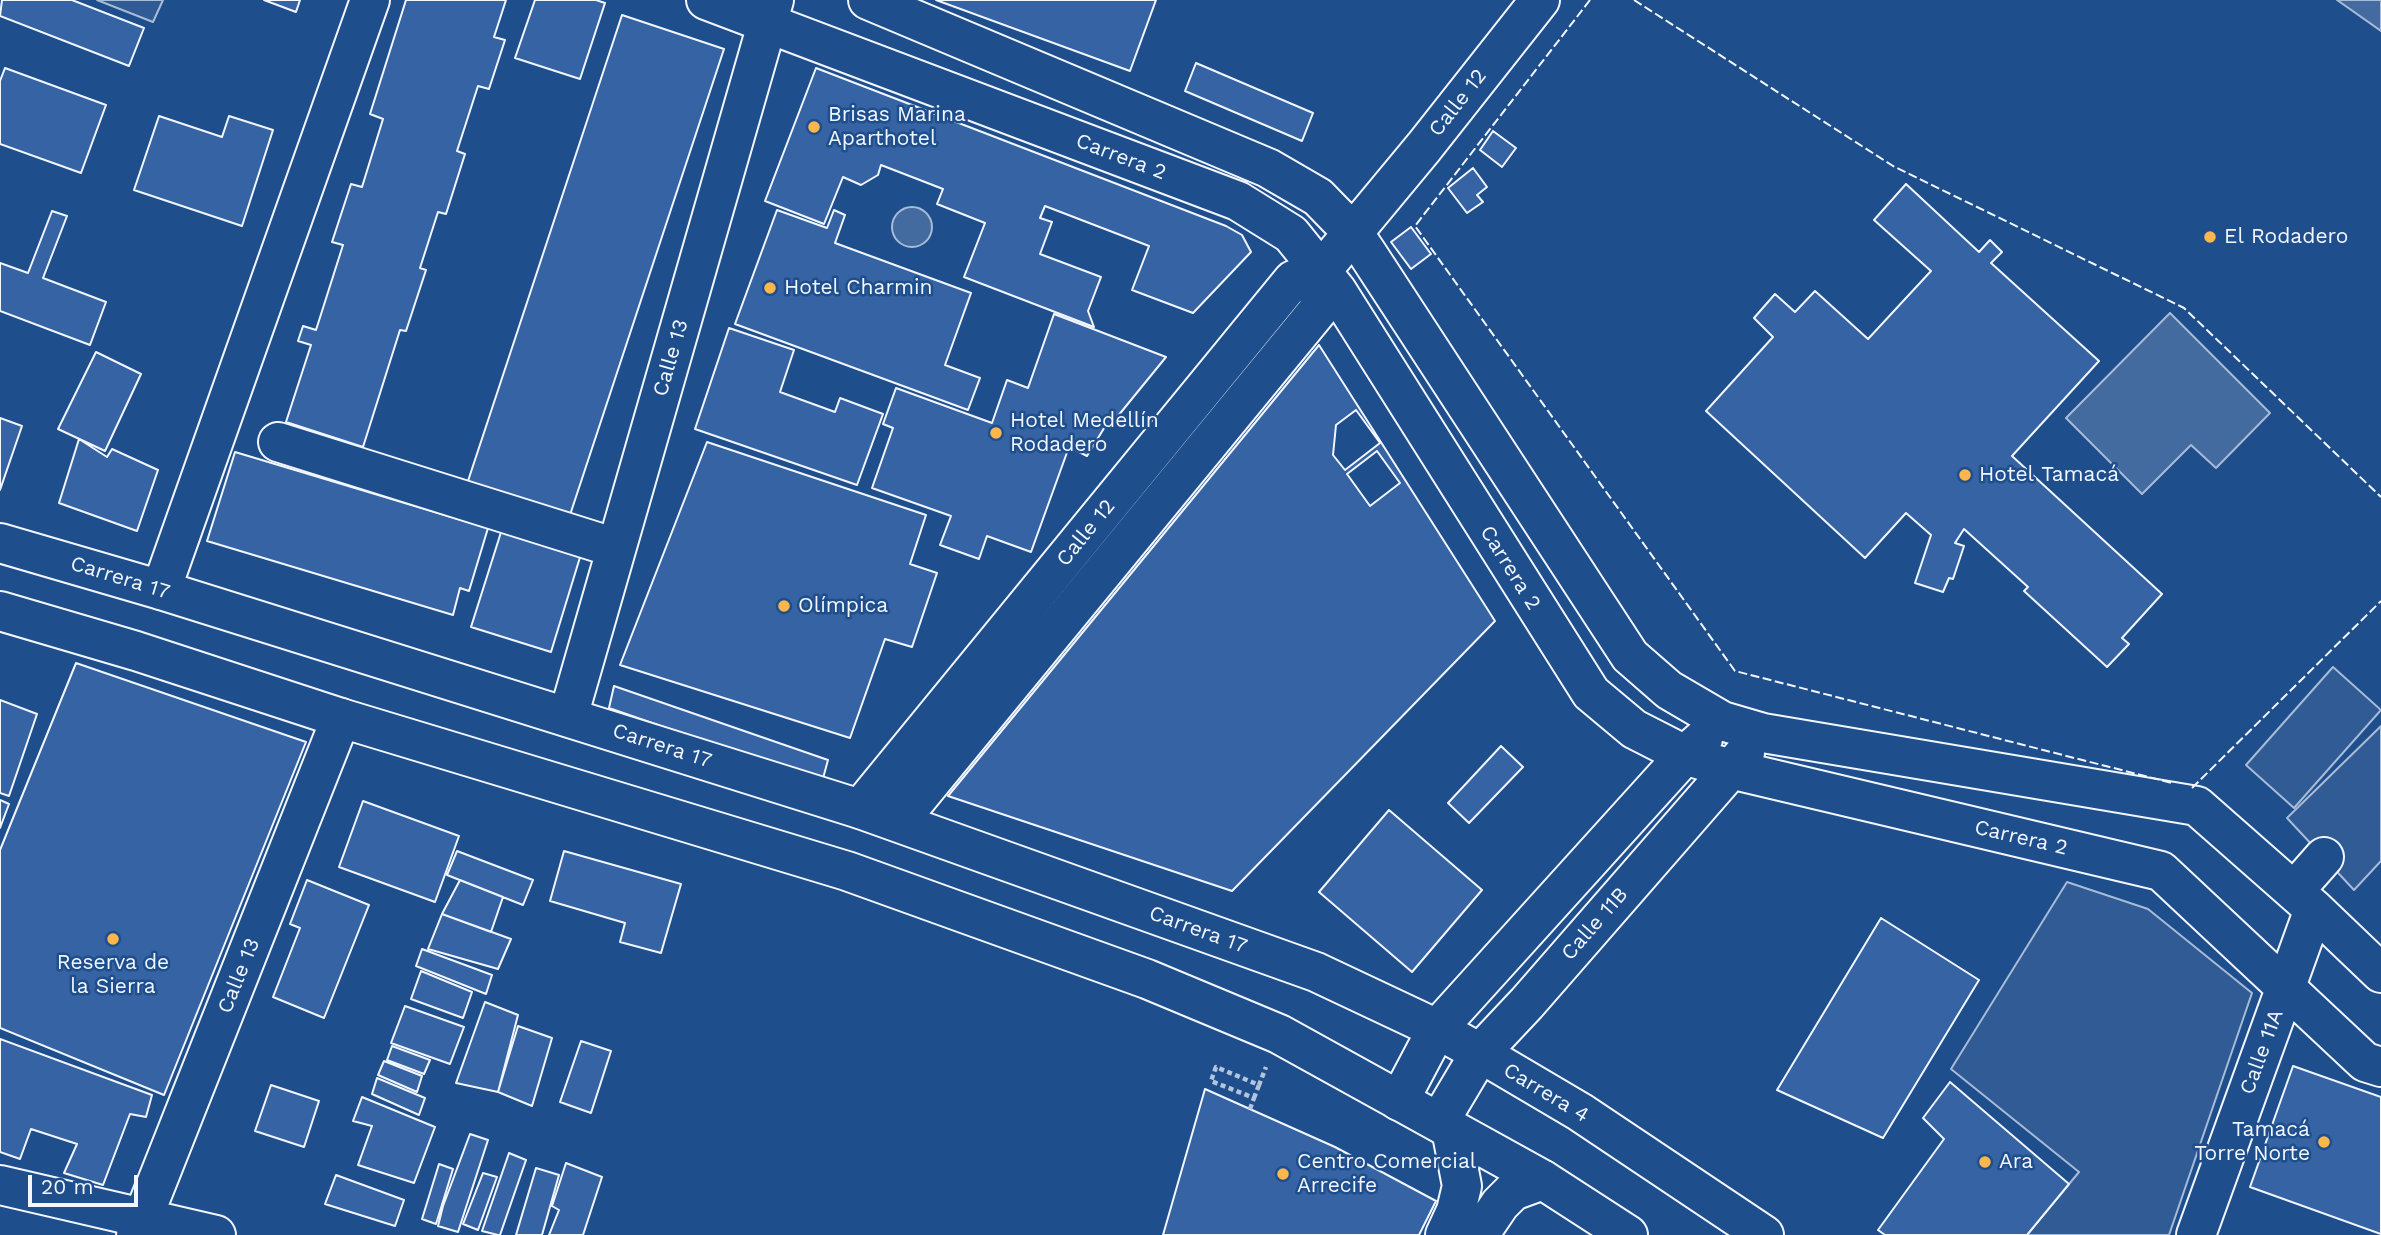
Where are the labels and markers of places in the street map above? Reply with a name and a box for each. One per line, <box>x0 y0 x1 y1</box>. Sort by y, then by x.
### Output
place label: Brisas Marina Aparthotel <box>828 102 966 152</box>
marker: Brisas Marina Aparthotel <box>806 119 822 135</box>
place label: El Rodadero <box>2224 224 2348 250</box>
marker: El Rodadero <box>2202 229 2218 245</box>
place label: Hotel Charmin <box>784 275 933 301</box>
marker: Hotel Charmin <box>762 280 778 296</box>
place label: Hotel Medellín Rodadero <box>1010 408 1159 458</box>
marker: Hotel Medellín Rodadero <box>988 425 1004 441</box>
place label: Hotel Tamacá <box>1979 462 2119 488</box>
marker: Hotel Tamacá <box>1957 467 1973 483</box>
place label: Olímpica <box>798 593 888 619</box>
marker: Olímpica <box>776 598 792 614</box>
marker: Reserva de la Sierra <box>105 931 121 947</box>
place label: Reserva de la Sierra <box>57 950 169 1000</box>
place label: Tamacá Torre Norte <box>2194 1117 2310 1167</box>
marker: Tamacá Torre Norte <box>2316 1134 2332 1150</box>
place label: Centro Comercial Arrecife <box>1297 1149 1476 1199</box>
place label: Ara <box>1999 1149 2033 1175</box>
marker: Ara <box>1977 1154 1993 1170</box>
marker: Centro Comercial Arrecife <box>1275 1166 1291 1182</box>

